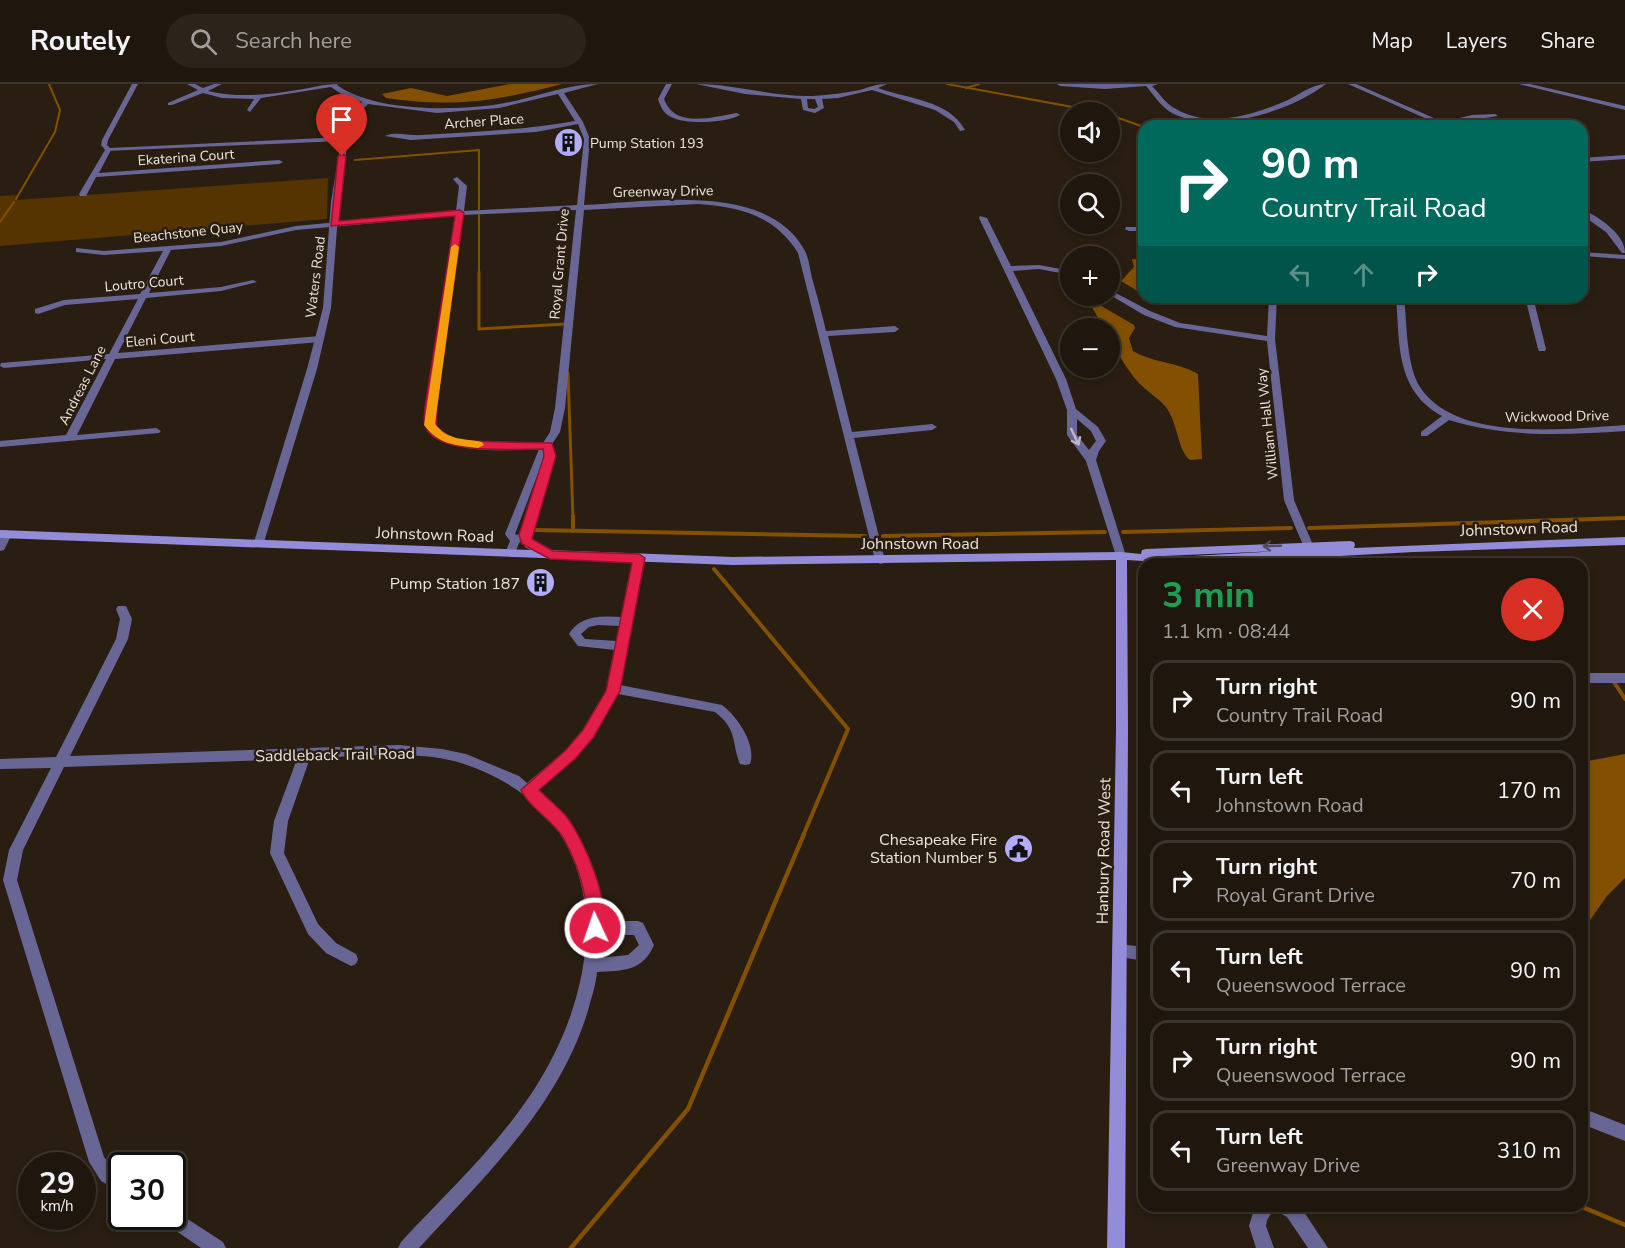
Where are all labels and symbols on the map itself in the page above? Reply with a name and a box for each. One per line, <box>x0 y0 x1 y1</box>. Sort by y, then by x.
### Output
pin <box>316 94 367 156</box>
street label: Archer Place <box>444 109 525 134</box>
building icon: Pump Station 193 <box>553 127 585 159</box>
place label: Pump Station 193 <box>590 134 704 153</box>
street label: Ekaterina Court <box>137 145 235 170</box>
street label: Greenway Drive <box>612 181 714 202</box>
street label: Royal Grant Drive <box>545 208 574 320</box>
street label: Beachstone Quay <box>132 217 245 248</box>
street label: Waters Road <box>301 235 330 319</box>
street label: Loutro Court <box>104 271 184 296</box>
street label: Eleni Court <box>125 327 196 352</box>
street label: Andreas Lane <box>54 342 111 428</box>
street label: William Hall Way <box>1252 366 1283 481</box>
street label: Wickwood Drive <box>1505 406 1609 427</box>
one-way arrow <box>1070 427 1082 445</box>
street label: Johnstown Road <box>1459 516 1578 542</box>
street label: Johnstown Road <box>375 522 494 548</box>
street label: Johnstown Road <box>860 533 979 555</box>
one-way arrow <box>1262 541 1282 552</box>
building icon: Pump Station 187 <box>525 567 557 599</box>
place label: Pump Station 187 <box>390 573 520 595</box>
street label: Saddleback Trail Road <box>255 743 415 767</box>
street label: Hanbury Road West <box>1092 777 1116 924</box>
place label: Chesapeake Fire Station Number 5 <box>870 829 997 869</box>
public building icon: Chesapeake Fire Station Number 5 <box>1002 832 1034 864</box>
position arrow <box>563 896 627 960</box>
speed limit sign: 30 <box>108 1152 186 1230</box>

